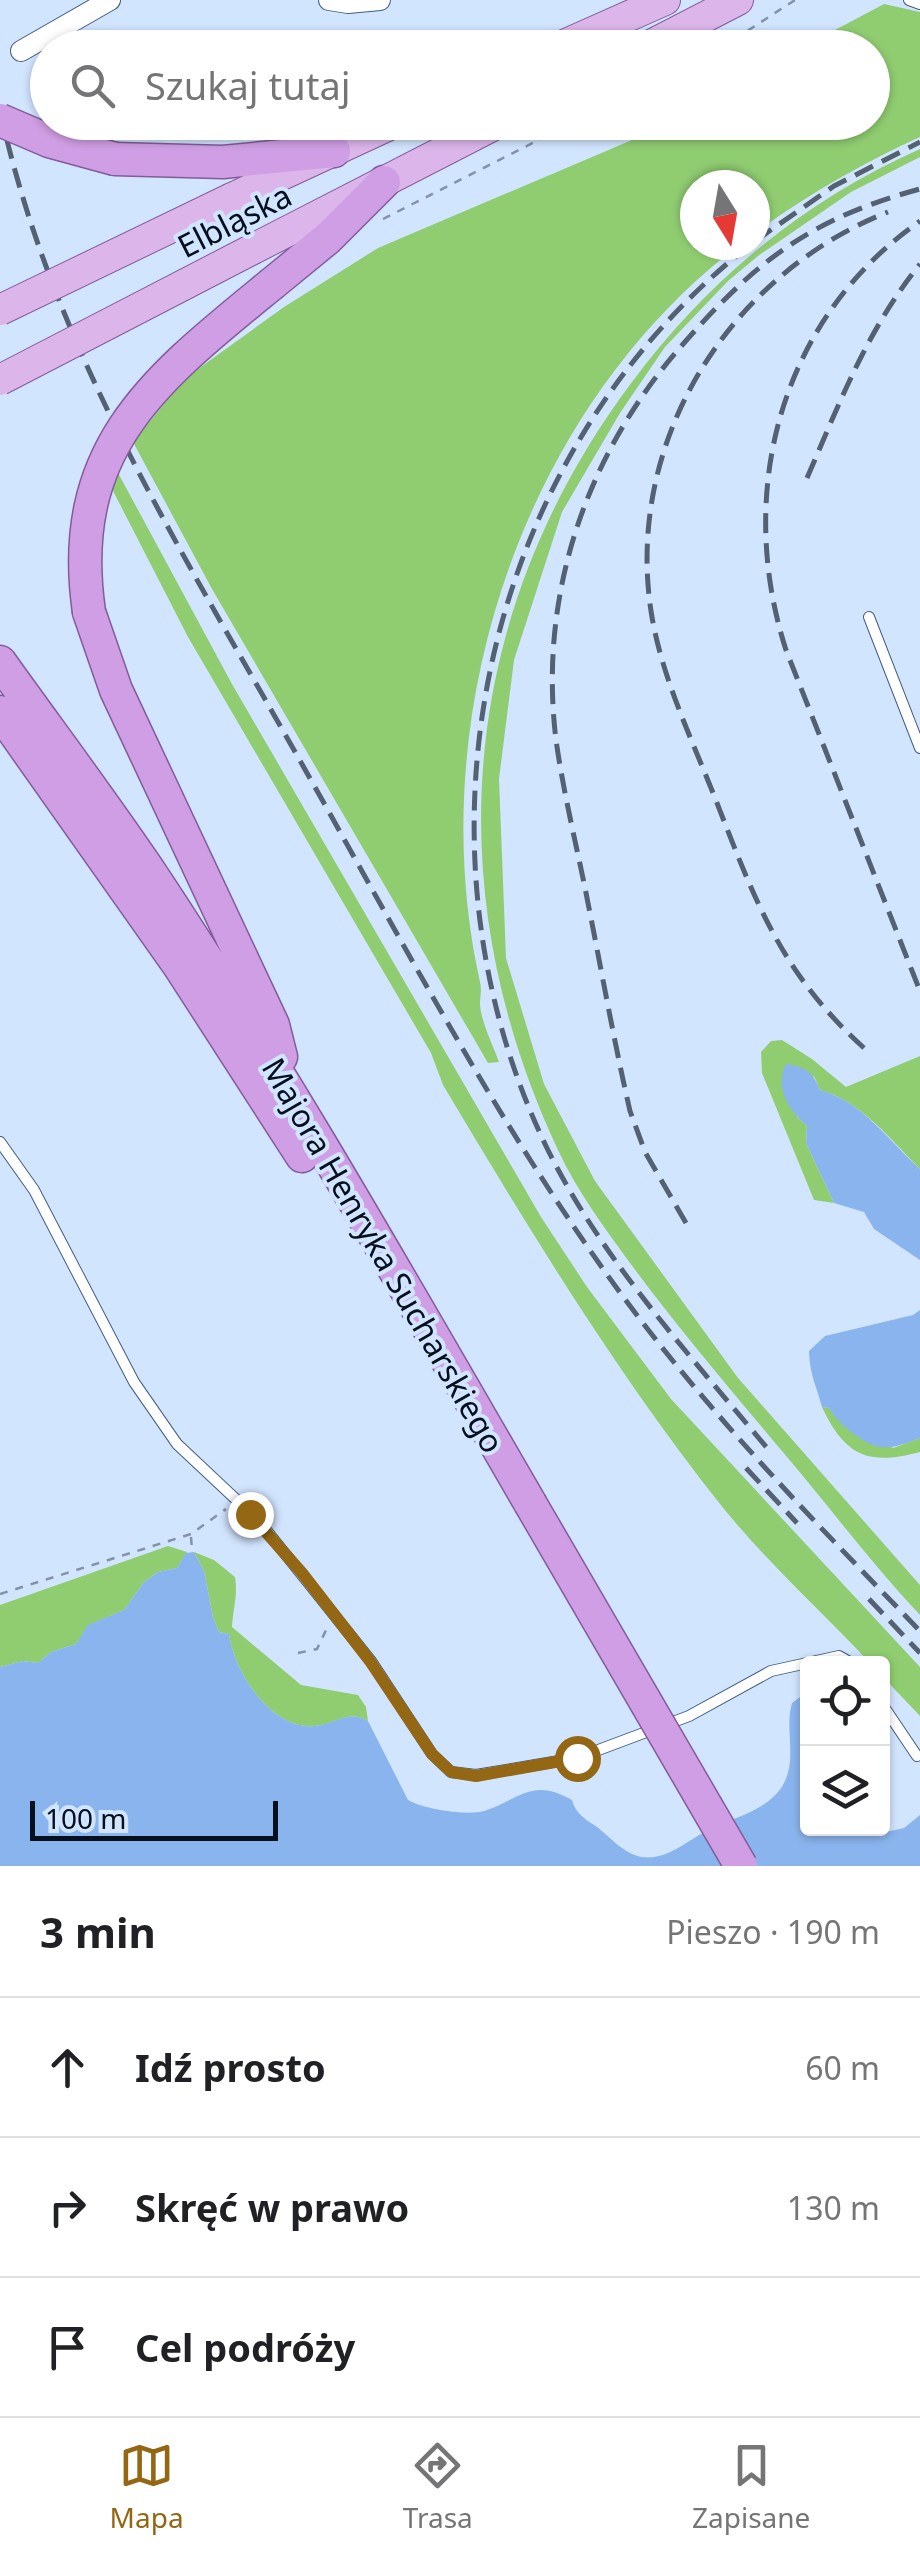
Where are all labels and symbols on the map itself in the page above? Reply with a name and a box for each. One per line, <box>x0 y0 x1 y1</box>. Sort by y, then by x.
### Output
north arrow <box>680 170 770 260</box>
street label: Elbląska <box>170 173 298 267</box>
street label: Majora Henryka Sucharskiego <box>253 1050 515 1460</box>
route end <box>228 1492 274 1538</box>
route start <box>555 1736 601 1782</box>
scale bar <box>30 1796 278 1840</box>

